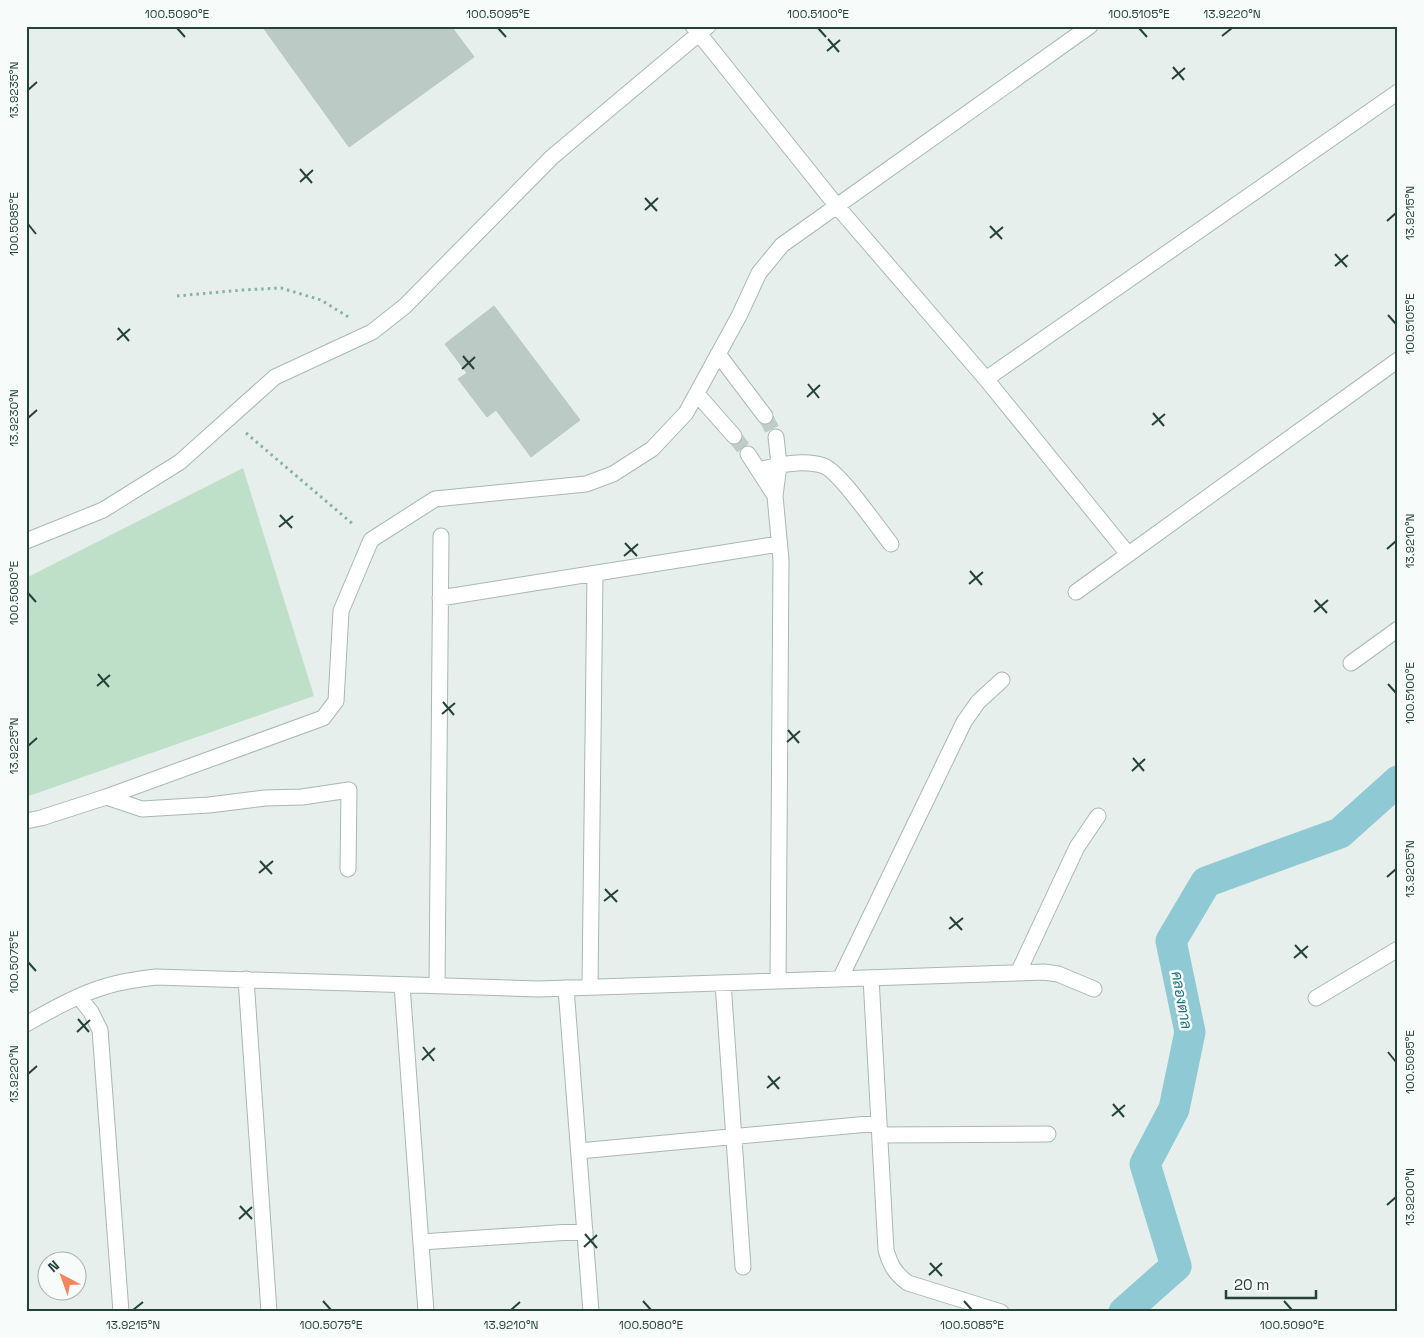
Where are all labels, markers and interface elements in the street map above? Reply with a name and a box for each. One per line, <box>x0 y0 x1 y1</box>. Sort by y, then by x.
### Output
text: 100.5090°E <box>145 6 209 22</box>
text: 100.5095°E <box>466 6 530 22</box>
text: 100.5100°E <box>787 6 849 22</box>
text: 100.5105°E <box>1108 6 1170 22</box>
text: 13.9220°N <box>1203 6 1261 22</box>
text: 13.9235°N <box>6 62 22 118</box>
text: 13.9215°N <box>1402 186 1418 240</box>
text: 100.5085°E <box>6 192 22 256</box>
text: 100.5105°E <box>1402 293 1418 355</box>
text: 13.9230°N <box>6 389 22 447</box>
text: 13.9210°N <box>1402 513 1418 569</box>
text: 100.5080°E <box>6 560 22 625</box>
text: 100.5100°E <box>1402 662 1418 724</box>
text: 13.9225°N <box>6 718 22 774</box>
text: 13.9205°N <box>1402 840 1418 898</box>
text: 100.5075°E <box>6 930 22 994</box>
water label: คลองตาล <box>1168 970 1196 1031</box>
text: 100.5095°E <box>1402 1030 1418 1094</box>
text: 13.9220°N <box>6 1045 22 1103</box>
text: 13.9200°N <box>1402 1168 1418 1226</box>
north arrow <box>38 1250 88 1300</box>
text: N <box>44 1256 63 1276</box>
scale bar <box>1226 1268 1316 1300</box>
text: 20 m <box>1234 1275 1269 1294</box>
text: 13.9215°N <box>106 1317 160 1333</box>
text: 100.5075°E <box>299 1317 363 1333</box>
text: 13.9210°N <box>483 1317 539 1333</box>
text: 100.5080°E <box>619 1317 684 1333</box>
text: 100.5085°E <box>940 1317 1004 1333</box>
text: 100.5090°E <box>1260 1317 1324 1333</box>

